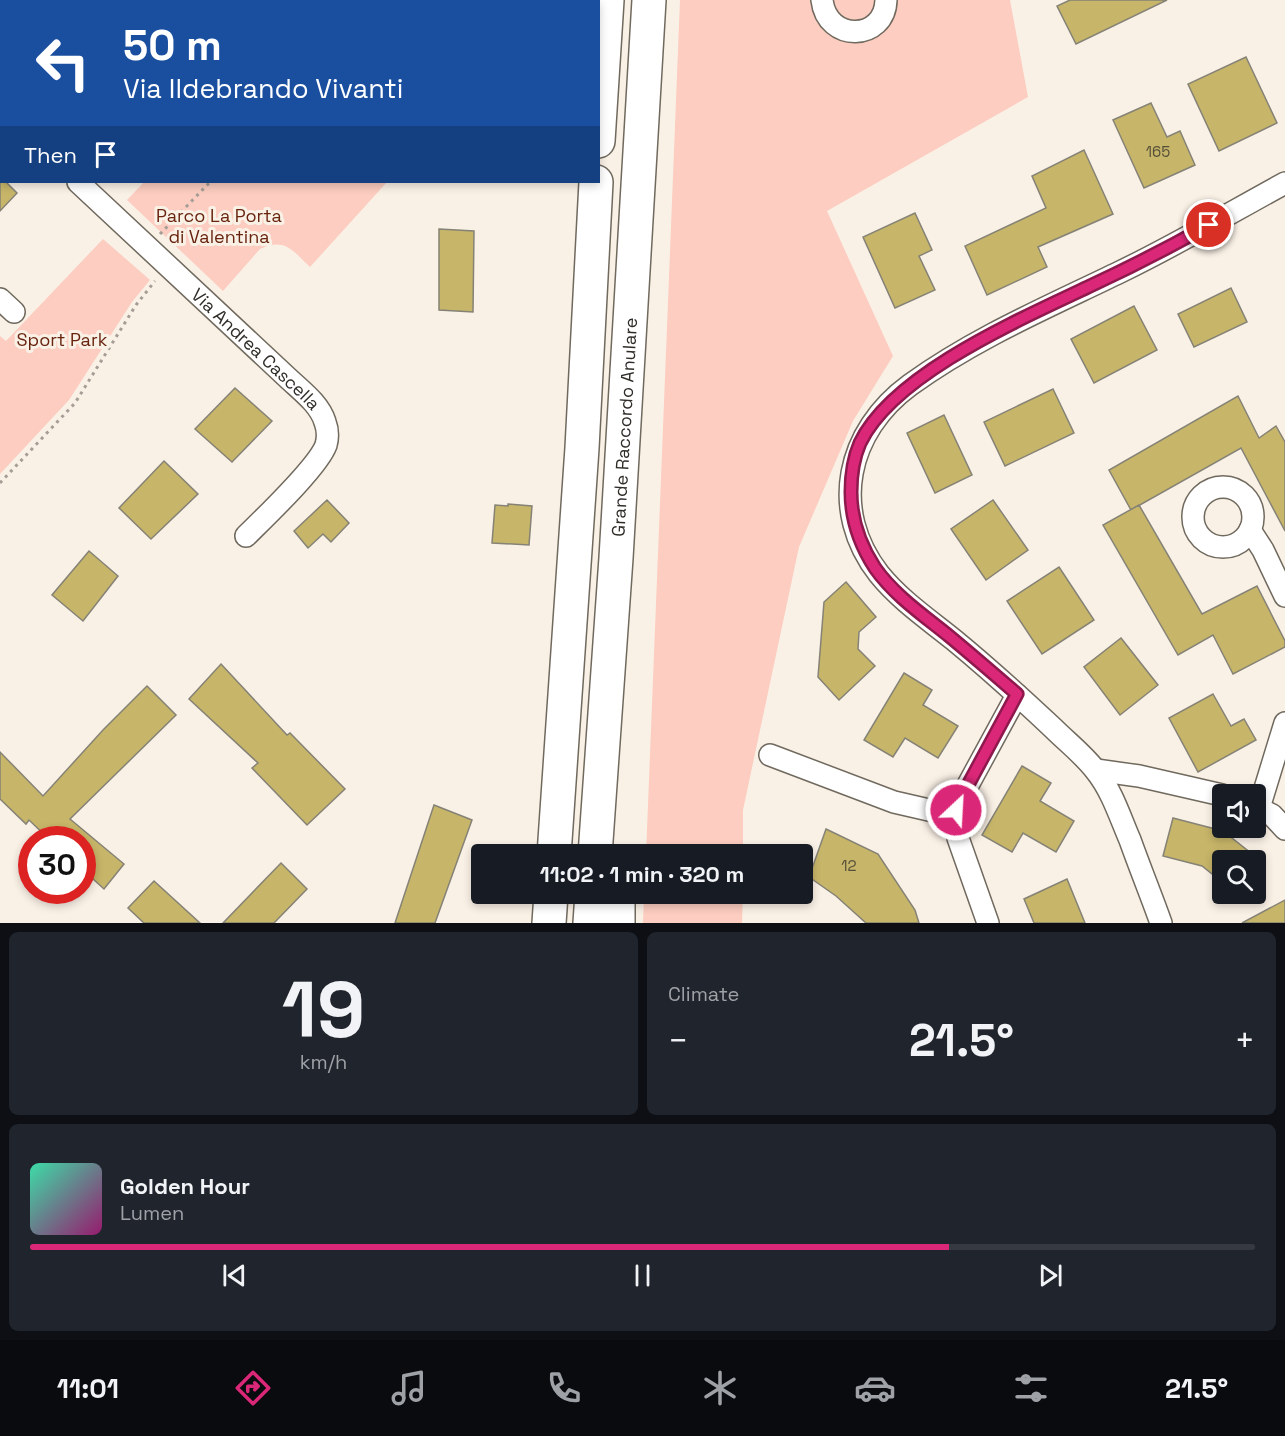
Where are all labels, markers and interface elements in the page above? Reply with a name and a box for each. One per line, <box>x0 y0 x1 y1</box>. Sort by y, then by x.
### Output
text: 50 m <box>123 19 222 72</box>
icon: left <box>24 24 102 102</box>
text: Via Ildebrando Vivanti <box>123 71 403 106</box>
icon: arrive <box>89 138 122 171</box>
text: Then <box>24 141 77 169</box>
house number: 165 <box>1146 142 1170 161</box>
pin <box>1183 199 1234 250</box>
park label: Parco La Porta di Valentina <box>156 204 282 248</box>
icon: arrive <box>1192 208 1225 241</box>
street label: Via Andrea Cascella <box>187 283 326 414</box>
street label: Grande Raccordo Anulare <box>606 317 642 537</box>
park label: Sport Park <box>17 328 108 351</box>
position arrow <box>924 778 988 842</box>
map controls <box>1212 784 1266 904</box>
button: sound <box>1212 784 1266 838</box>
speed limit sign: 30 <box>18 826 96 904</box>
button: search <box>1212 850 1266 904</box>
house number: 12 <box>841 856 857 875</box>
text: 11:02 · 1 min · 320 m <box>540 860 744 888</box>
text: 19 <box>282 960 365 1060</box>
text: Climate <box>668 981 739 1007</box>
text: 21.5° <box>909 1012 1014 1069</box>
text: − <box>668 1020 688 1062</box>
text: + <box>1235 1020 1255 1062</box>
text: km/h <box>300 1049 347 1075</box>
text: Golden Hour <box>120 1172 250 1200</box>
text: Lumen <box>120 1200 184 1226</box>
icon: previous <box>218 1259 251 1292</box>
icon: pause <box>626 1259 659 1292</box>
icon: next <box>1034 1259 1067 1292</box>
icon: directions <box>232 1367 274 1409</box>
icon: music <box>388 1367 430 1409</box>
icon: phone <box>543 1367 585 1409</box>
icon: climate <box>699 1367 741 1409</box>
icon: car <box>854 1367 896 1409</box>
icon: filters <box>1010 1367 1052 1409</box>
text: 11:01 <box>57 1371 119 1406</box>
text: 21.5° <box>1165 1371 1228 1406</box>

